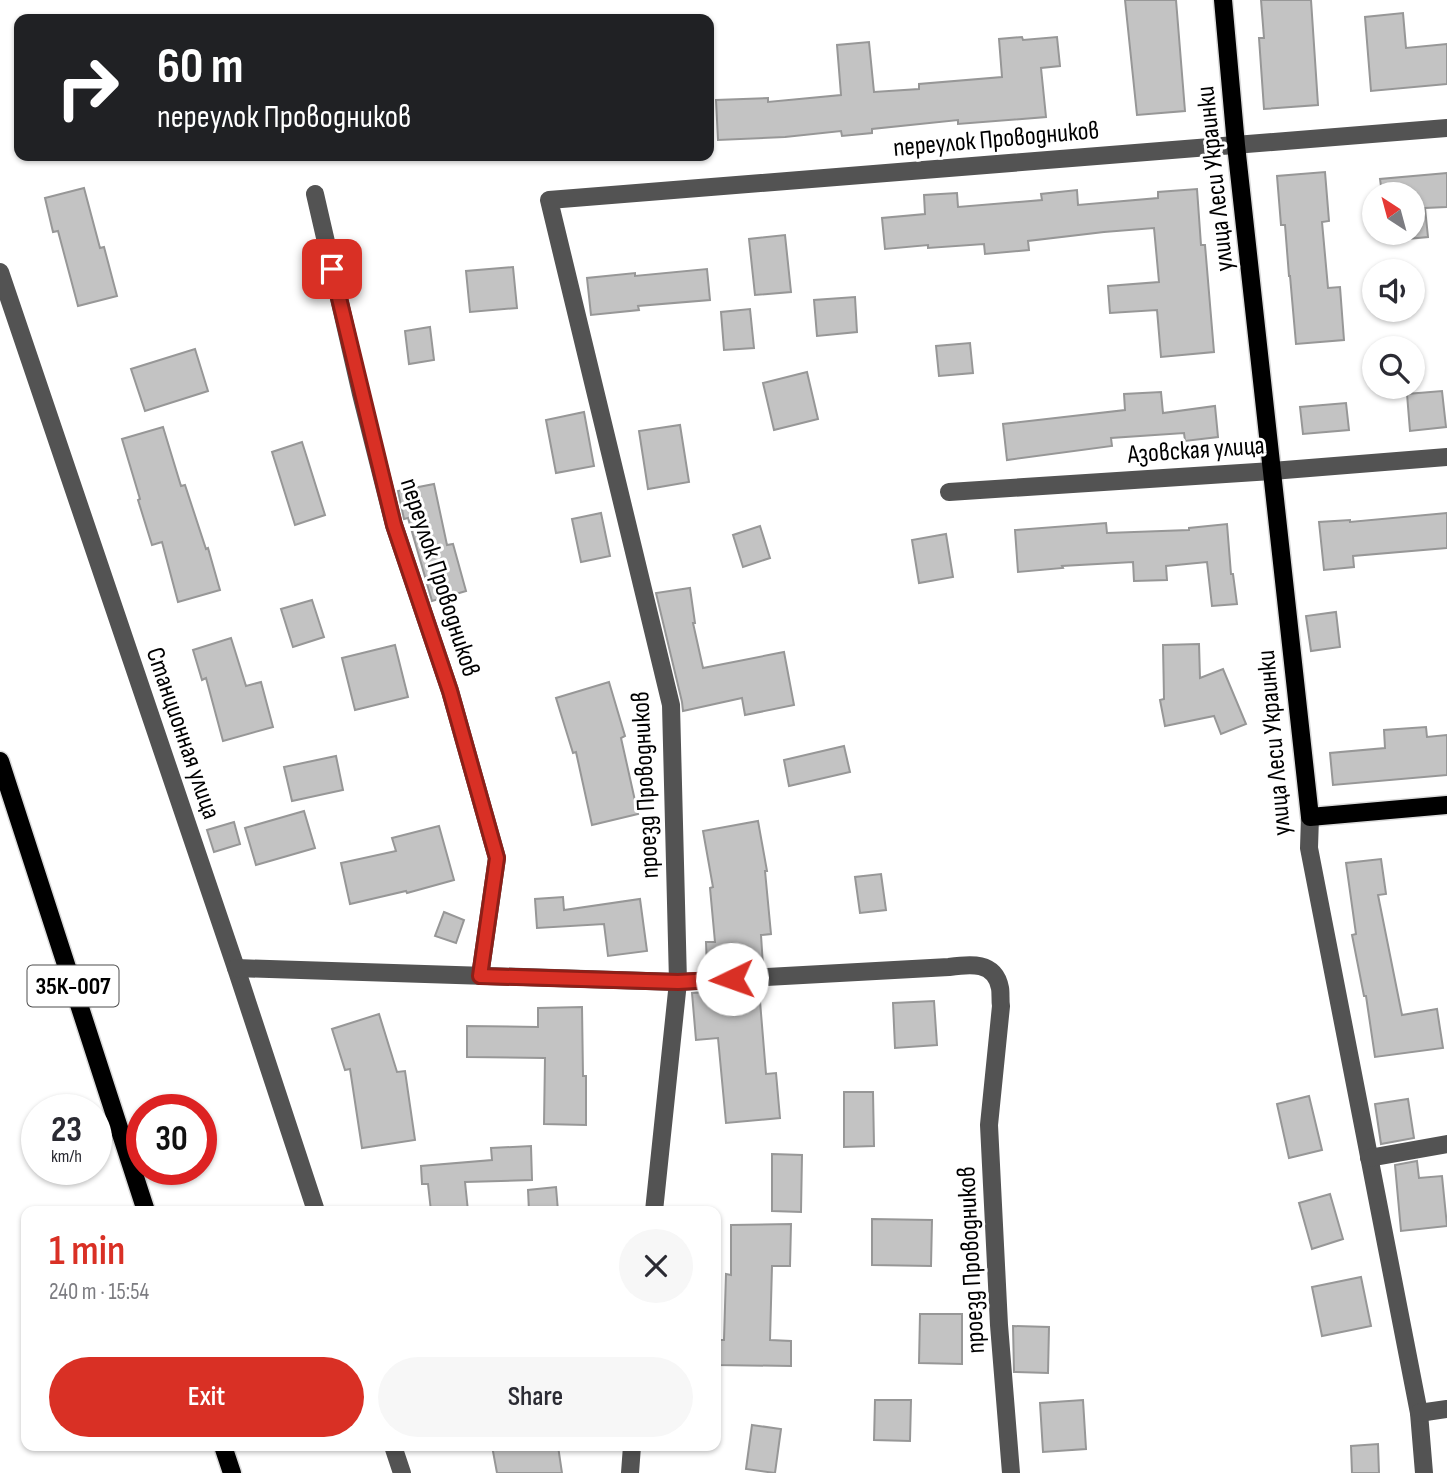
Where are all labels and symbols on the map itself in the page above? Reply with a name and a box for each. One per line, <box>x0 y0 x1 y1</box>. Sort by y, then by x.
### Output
street label: улица Леси Украинки <box>1190 85 1241 273</box>
street label: переулок Проводников <box>892 115 1100 164</box>
north arrow <box>1362 182 1424 245</box>
pin <box>302 239 362 299</box>
street label: Азовская улица <box>1126 430 1266 471</box>
street label: переулок Проводников <box>393 474 486 680</box>
street label: Станционная улица <box>139 644 226 823</box>
street label: улица Леси Украинки <box>1251 649 1298 837</box>
street label: проезд Проводников <box>625 691 666 879</box>
position arrow <box>695 942 769 1016</box>
road number: 35К-007 <box>28 966 119 1006</box>
speed limit sign: 30 <box>126 1094 217 1185</box>
street label: проезд Проводников <box>951 1166 992 1354</box>

